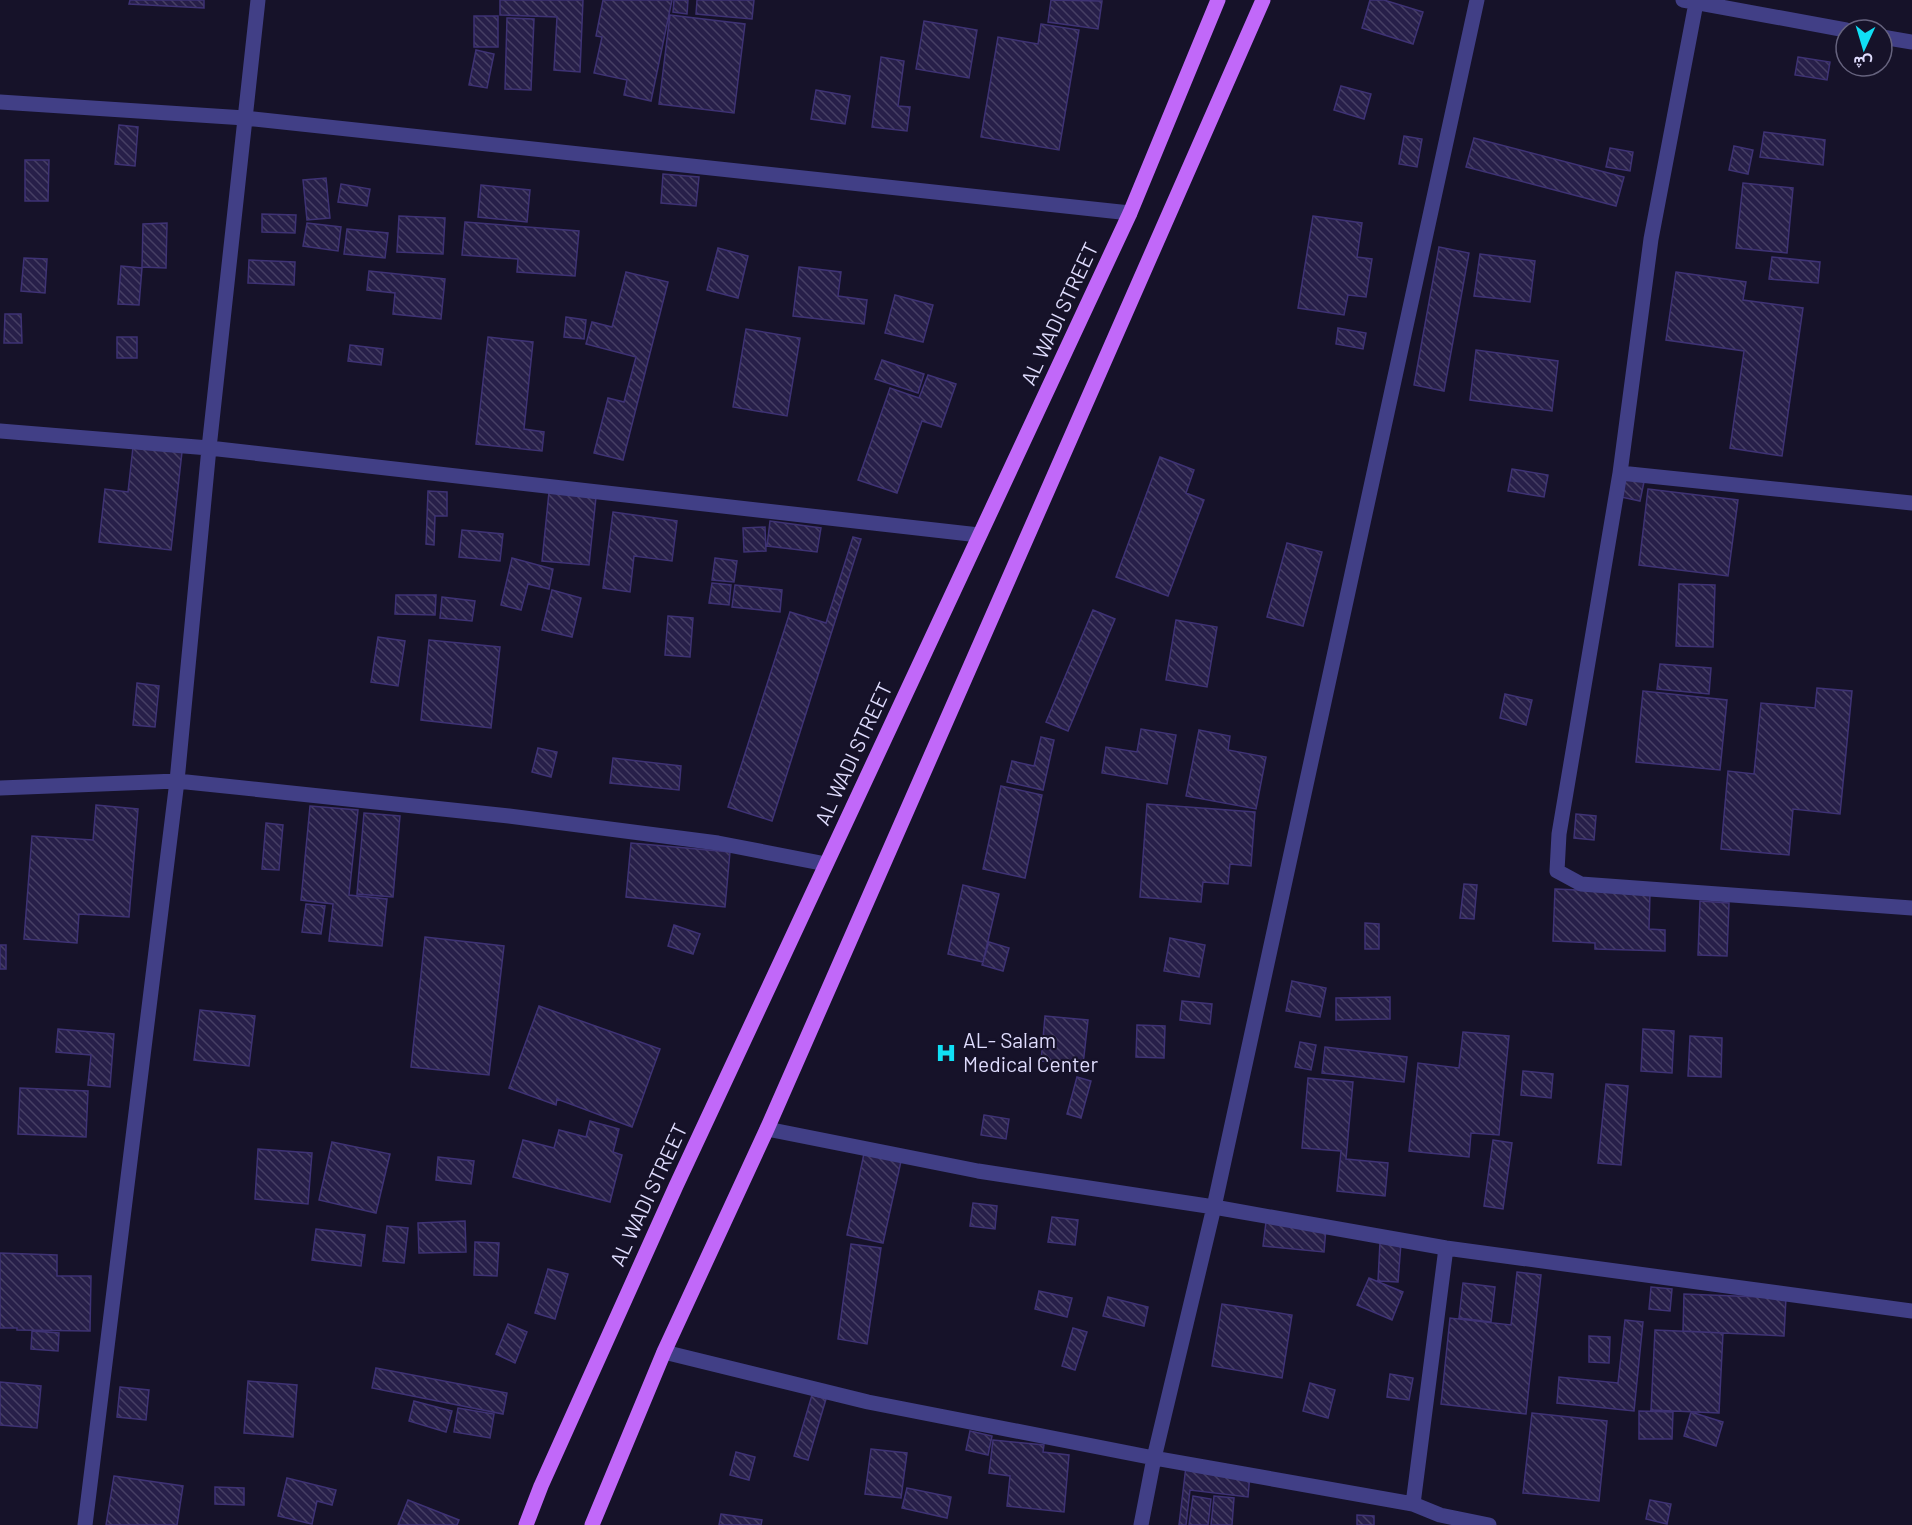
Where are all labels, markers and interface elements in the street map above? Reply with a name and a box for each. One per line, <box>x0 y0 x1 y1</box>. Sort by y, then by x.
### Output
north arrow <box>1834 18 1894 78</box>
text: ش <box>1853 52 1873 74</box>
street label: AL WADI STREET <box>1015 238 1103 389</box>
street label: AL WADI STREET <box>809 678 897 829</box>
place label: AL- Salam Medical Center <box>963 1027 1098 1076</box>
hospital icon: AL- Salam Medical Center <box>934 1041 958 1065</box>
street label: AL WADI STREET <box>604 1119 692 1270</box>

